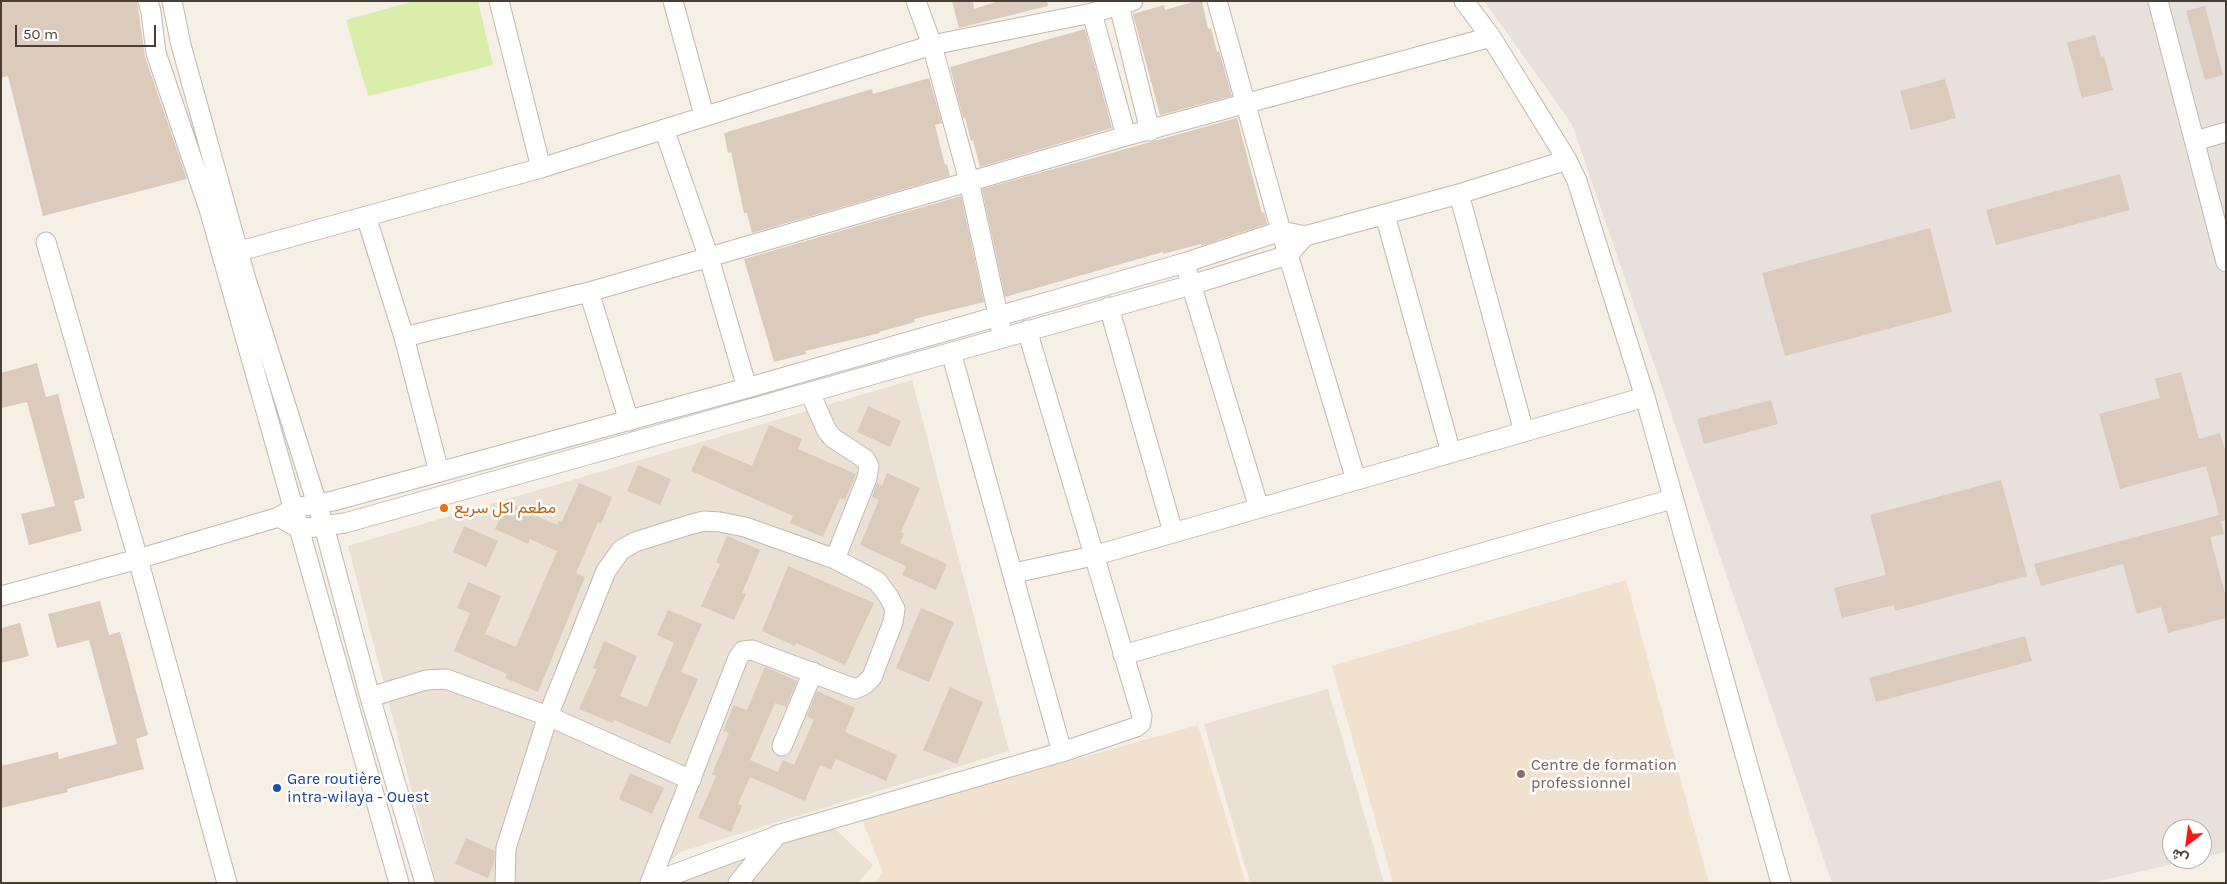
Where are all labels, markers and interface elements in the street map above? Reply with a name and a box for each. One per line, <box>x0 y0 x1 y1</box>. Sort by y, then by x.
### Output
scale bar <box>18 15 159 47</box>
text: 50 m <box>23 25 58 43</box>
place label: مطعم اكل سريع <box>454 498 556 518</box>
marker: مطعم اكل سريع <box>438 502 450 514</box>
place label: Centre de formation professionnel <box>1531 755 1677 793</box>
marker: Centre de formation professionnel <box>1515 768 1527 780</box>
place label: Gare routière intra-wilaya - Ouest <box>287 769 429 807</box>
marker: Gare routière intra-wilaya - Ouest <box>271 782 283 794</box>
north arrow <box>2162 819 2212 869</box>
text: ش <box>2168 845 2191 868</box>

